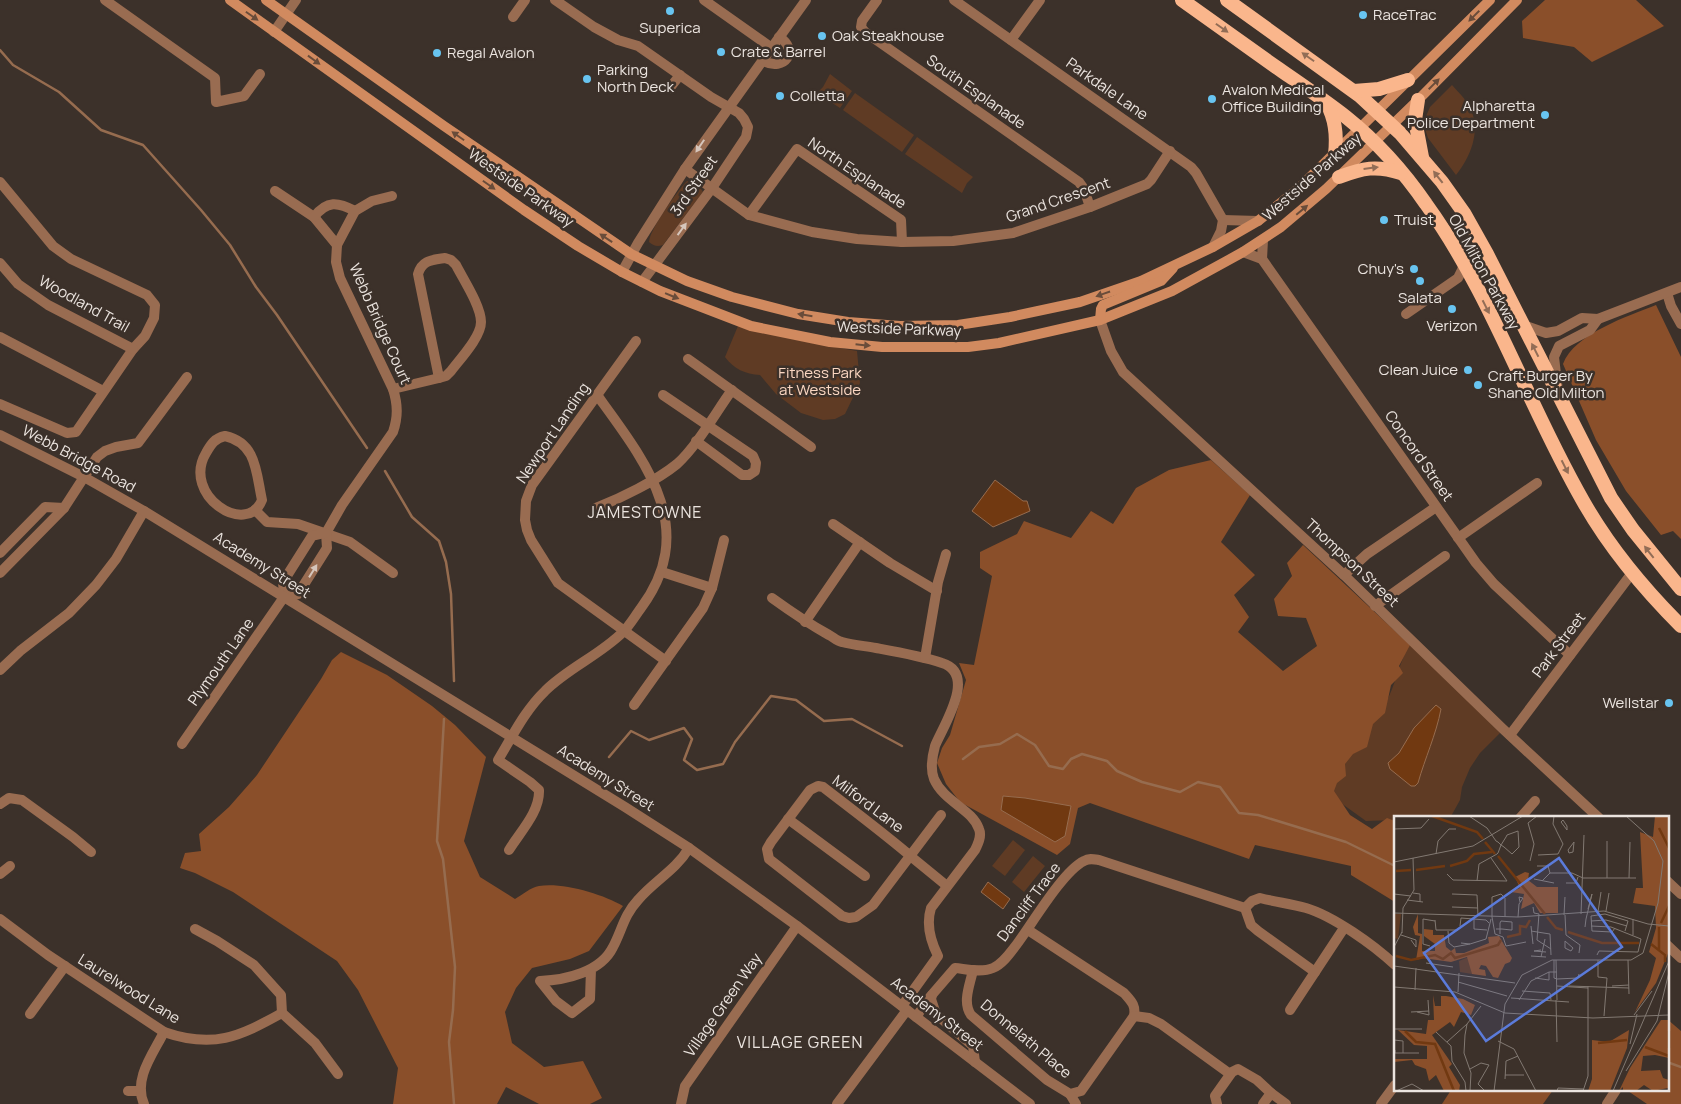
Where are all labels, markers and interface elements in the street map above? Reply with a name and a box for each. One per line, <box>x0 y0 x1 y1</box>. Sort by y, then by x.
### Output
place label: RaceTrac <box>1373 4 1437 25</box>
marker: Superica <box>664 5 676 17</box>
marker: RaceTrac <box>1357 9 1369 21</box>
one-way arrow <box>1468 9 1480 21</box>
one-way arrow <box>245 11 259 21</box>
place label: Superica <box>639 17 701 38</box>
one-way arrow <box>1215 23 1229 33</box>
place label: Oak Steakhouse <box>832 25 945 46</box>
marker: Oak Steakhouse <box>816 30 828 42</box>
place label: Crate & Barrel <box>731 41 826 62</box>
place label: Regal Avalon <box>447 42 535 63</box>
marker: Crate & Barrel <box>715 46 727 58</box>
marker: Regal Avalon <box>431 47 443 59</box>
street label: South Esplanade <box>922 49 1030 134</box>
street label: Parkdale Lane <box>1062 52 1153 125</box>
one-way arrow <box>1301 52 1315 62</box>
one-way arrow <box>307 55 321 65</box>
place label: Parking North Deck <box>597 59 675 97</box>
marker: Parking North Deck <box>581 73 593 85</box>
one-way arrow <box>1428 78 1440 90</box>
place label: Avalon Medical Office Building <box>1222 79 1325 117</box>
place label: Colletta <box>790 85 845 106</box>
marker: Colletta <box>774 90 786 102</box>
marker: Avalon Medical Office Building <box>1206 93 1218 105</box>
place label: Alpharetta Police Department <box>1407 95 1535 133</box>
marker: Alpharetta Police Department <box>1539 109 1551 121</box>
street label: Westside Parkway <box>1258 128 1366 225</box>
one-way arrow <box>451 131 465 141</box>
street label: North Esplanade <box>804 132 911 213</box>
one-way arrow <box>695 140 705 153</box>
street label: Westside Parkway <box>464 143 578 232</box>
street label: 3rd Street <box>665 151 722 220</box>
one-way arrow <box>1363 164 1379 172</box>
one-way arrow <box>1433 170 1443 183</box>
street label: Grand Crescent <box>1003 172 1113 227</box>
one-way arrow <box>482 180 496 190</box>
one-way arrow <box>1295 205 1308 216</box>
place label: Truist <box>1394 209 1434 230</box>
street label: Old Milton Parkway <box>1444 210 1525 333</box>
marker: Truist <box>1378 214 1390 226</box>
one-way arrow <box>677 222 687 236</box>
one-way arrow <box>599 233 613 243</box>
place label: Chuy's <box>1358 258 1404 279</box>
street label: Webb Bridge Court <box>344 260 417 388</box>
marker: Chuy's <box>1408 263 1420 275</box>
street label: Woodland Trail <box>35 270 134 337</box>
marker: Salata <box>1414 275 1426 287</box>
place label: Salata <box>1398 287 1442 308</box>
one-way arrow <box>1096 291 1111 298</box>
one-way arrow <box>665 292 680 300</box>
one-way arrow <box>1482 299 1490 314</box>
marker: Verizon <box>1446 303 1458 315</box>
one-way arrow <box>797 311 813 319</box>
place label: Verizon <box>1427 315 1478 336</box>
street label: Westside Parkway <box>836 316 962 341</box>
one-way arrow <box>855 342 871 350</box>
one-way arrow <box>1531 342 1539 357</box>
place label: Clean Juice <box>1379 359 1458 380</box>
park label: Fitness Park at Westside <box>778 362 862 400</box>
marker: Clean Juice <box>1462 364 1474 376</box>
place label: Craft Burger By Shane Old Milton <box>1488 365 1605 403</box>
street label: Newport Landing <box>511 378 594 487</box>
marker: Craft Burger By Shane Old Milton <box>1472 379 1484 391</box>
street label: Concord Street <box>1380 406 1459 505</box>
street label: Webb Bridge Road <box>19 420 140 497</box>
one-way arrow <box>1561 460 1569 474</box>
district label: JAMESTOWNE <box>588 501 702 523</box>
street label: Thompson Street <box>1301 514 1404 612</box>
street label: Academy Street <box>210 526 315 603</box>
one-way arrow <box>1644 546 1655 559</box>
one-way arrow <box>309 564 318 578</box>
street label: Park Street <box>1527 608 1590 682</box>
street label: Plymouth Lane <box>183 614 259 710</box>
place label: Wellstar <box>1602 692 1660 713</box>
marker: Wellstar <box>1663 697 1675 709</box>
street label: Academy Street <box>554 739 659 816</box>
street label: Milford Lane <box>828 770 908 837</box>
inset map <box>1394 816 1668 1092</box>
street label: Dancliff Trace <box>992 858 1065 945</box>
street label: Village Green Way <box>679 948 766 1061</box>
street label: Laurelwood Lane <box>74 949 185 1029</box>
street label: Academy Street <box>887 972 988 1055</box>
street label: Donnelath Place <box>976 994 1077 1083</box>
district label: VILLAGE GREEN <box>737 1031 863 1053</box>

